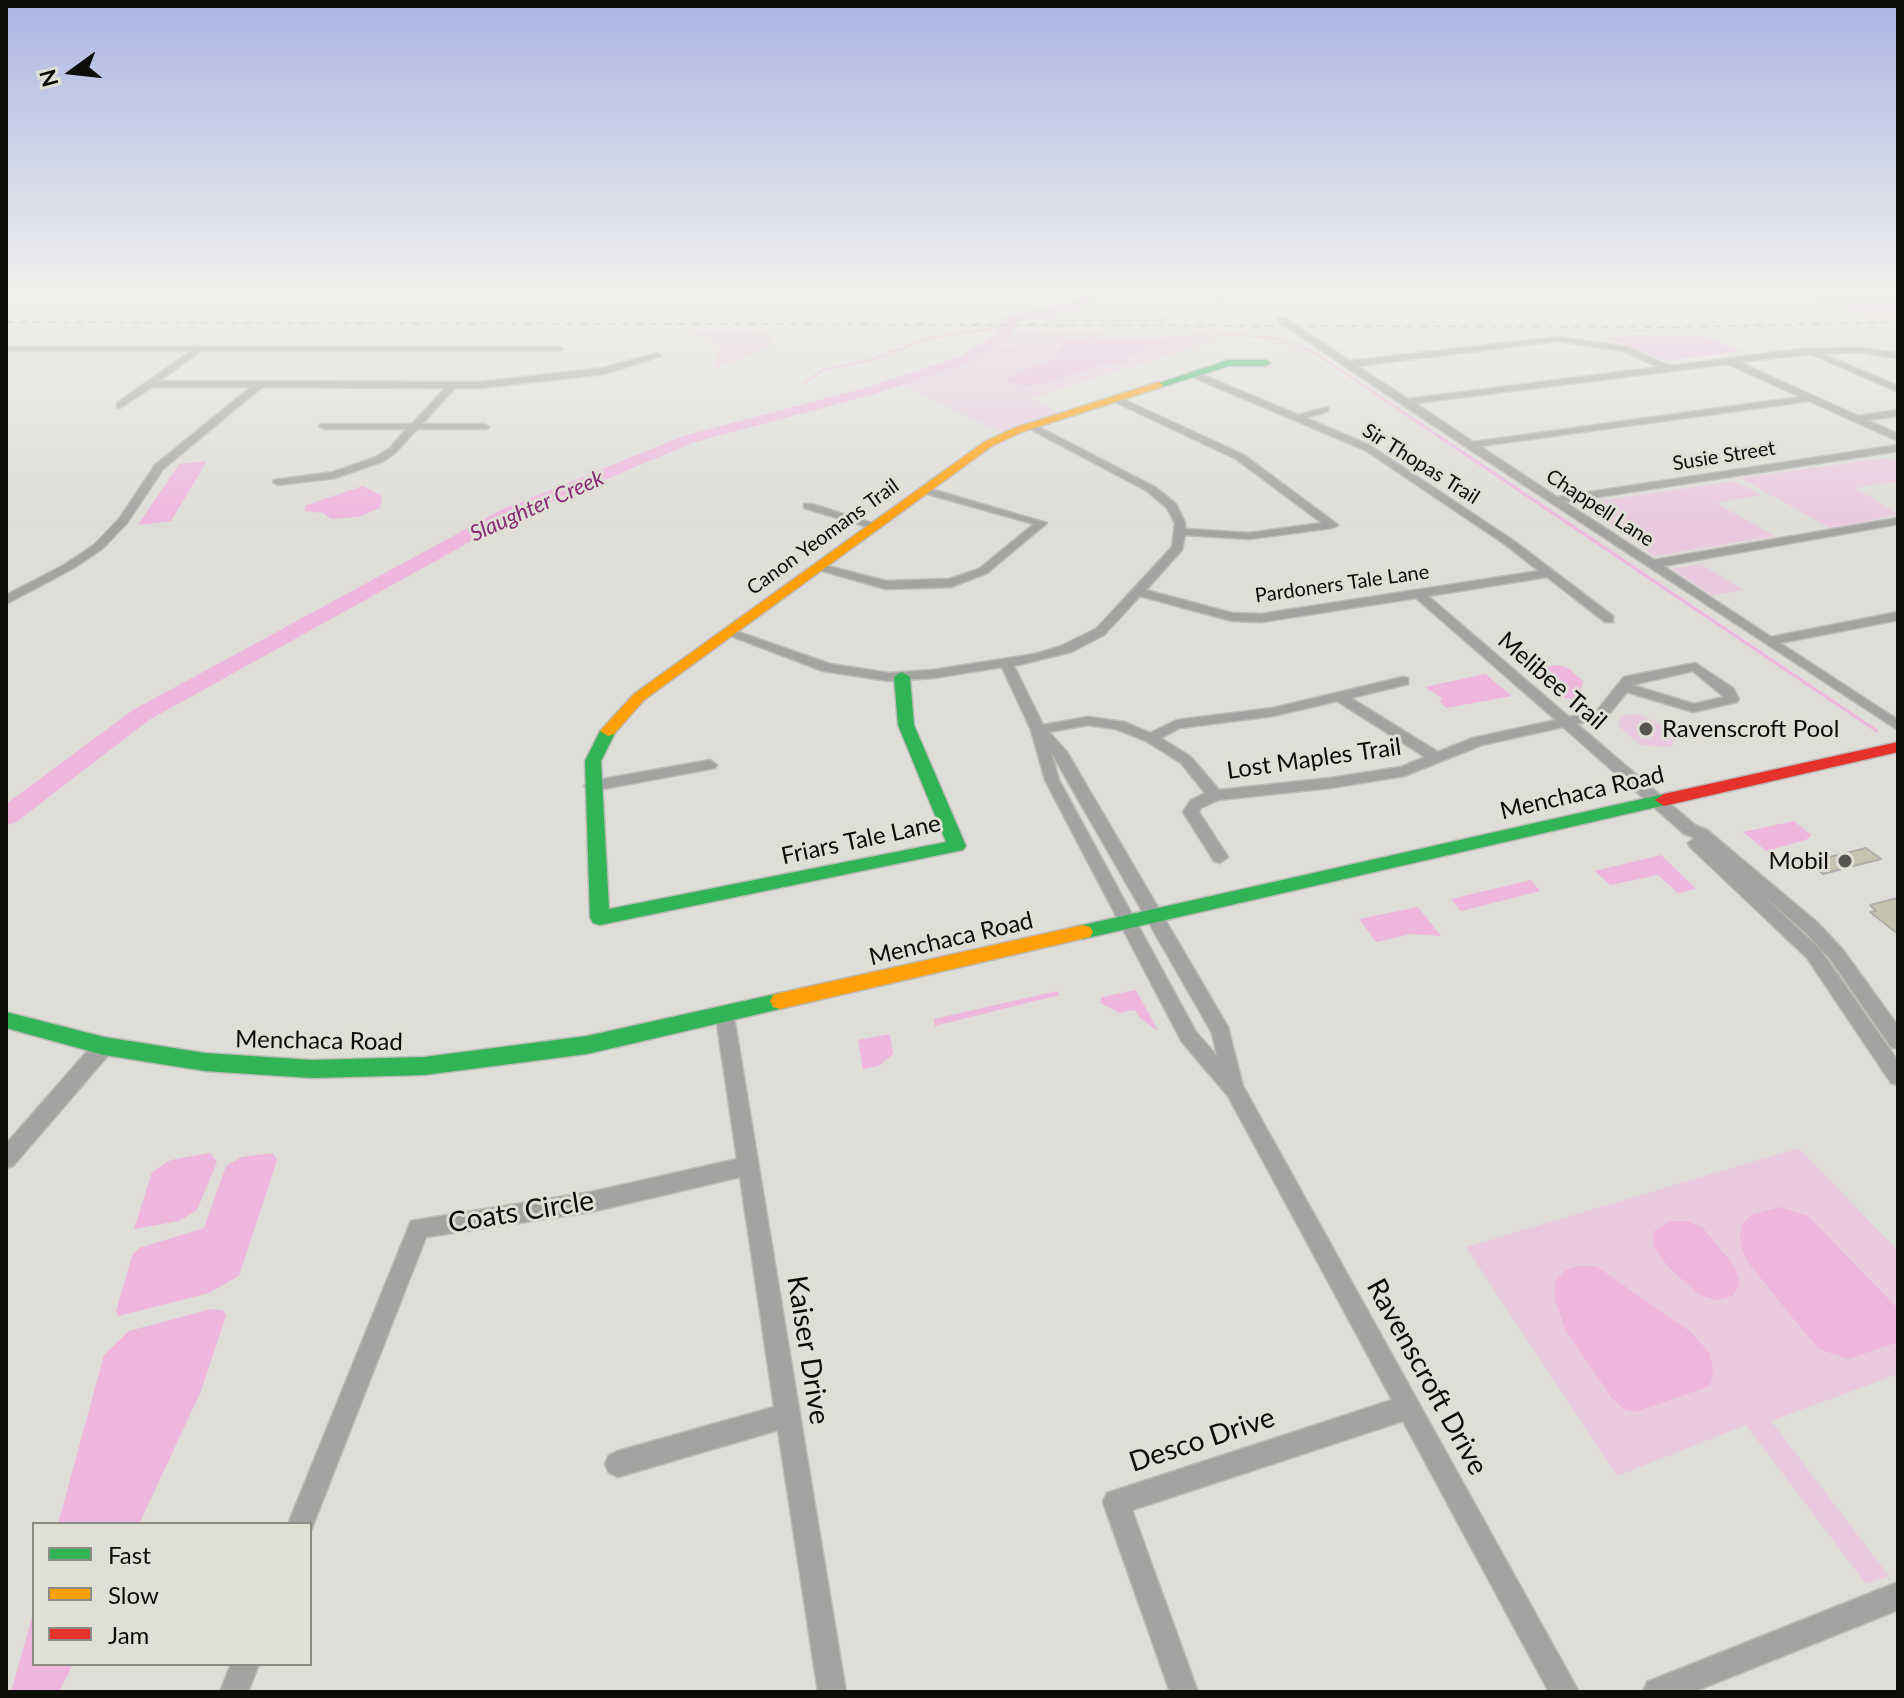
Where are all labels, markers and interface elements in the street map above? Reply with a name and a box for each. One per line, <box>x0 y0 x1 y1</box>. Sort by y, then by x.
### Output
north arrow <box>32 32 112 112</box>
text: N <box>33 67 64 90</box>
street label: Sir Thopas Trail <box>1358 419 1484 509</box>
street label: Susie Street <box>1671 436 1777 476</box>
street label: Chappell Lane <box>1541 464 1659 552</box>
water label: Slaughter Creek <box>466 465 608 547</box>
street label: Canon Yeomans Trail <box>742 474 904 600</box>
street label: Pardoners Tale Lane <box>1253 560 1431 608</box>
street label: Melibee Trail <box>1492 626 1612 736</box>
place label: Ravenscroft Pool <box>1662 715 1839 743</box>
marker: Ravenscroft Pool <box>1637 720 1655 738</box>
street label: Lost Maples Trail <box>1225 733 1403 785</box>
street label: Menchaca Road <box>1497 760 1667 826</box>
street label: Friars Tale Lane <box>779 809 943 871</box>
place label: Mobil <box>1769 847 1829 875</box>
marker: Mobil <box>1836 852 1854 870</box>
street label: Menchaca Road <box>866 906 1036 972</box>
street label: Menchaca Road <box>235 1025 403 1057</box>
street label: Coats Circle <box>446 1184 596 1240</box>
street label: Kaiser Drive <box>780 1273 836 1427</box>
street label: Ravenscroft Drive <box>1359 1273 1495 1481</box>
street label: Desco Drive <box>1125 1401 1279 1479</box>
legend <box>32 1522 312 1666</box>
text: Fast <box>108 1540 151 1569</box>
text: Slow <box>108 1580 159 1609</box>
text: Jam <box>108 1620 149 1649</box>

